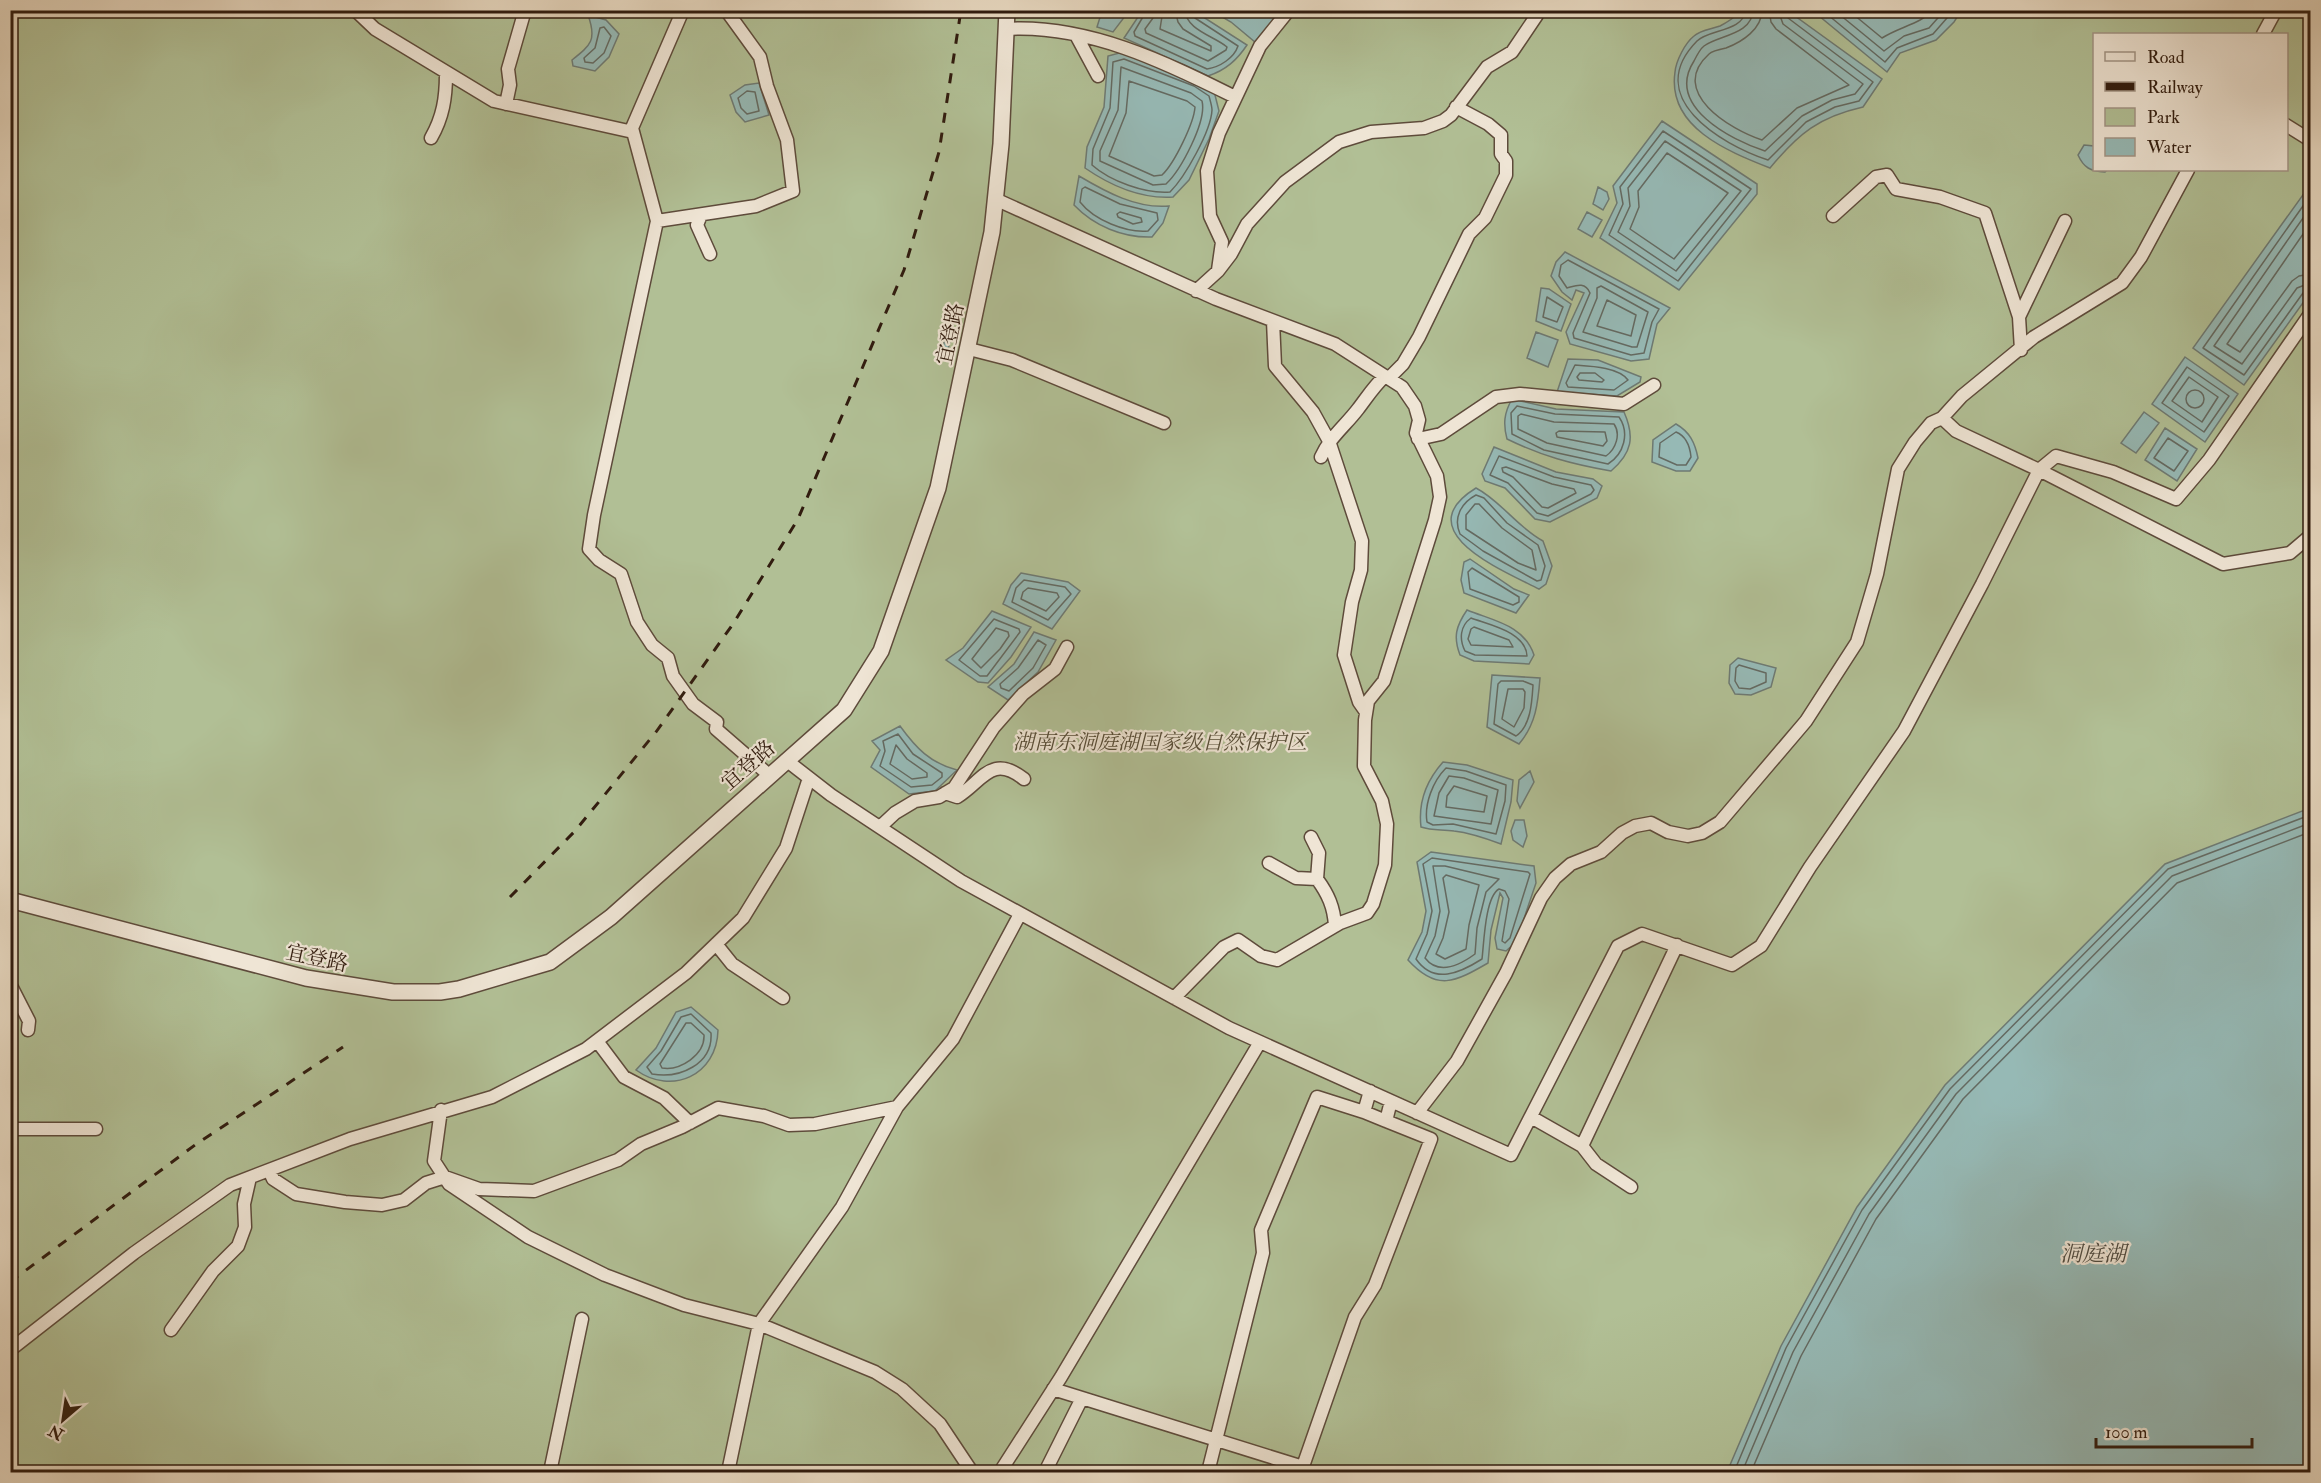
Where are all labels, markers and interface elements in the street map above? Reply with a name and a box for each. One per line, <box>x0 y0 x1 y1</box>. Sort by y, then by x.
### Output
legend <box>2093 33 2288 171</box>
text: Road <box>2147 46 2185 69</box>
text: Railway <box>2147 76 2204 99</box>
text: Park <box>2147 106 2180 129</box>
text: Water <box>2146 136 2191 159</box>
street label: 宜登路 <box>931 300 970 368</box>
park label: 湖南东洞庭湖国家级自然保护区 <box>1013 729 1310 756</box>
street label: 宜登路 <box>716 735 781 796</box>
street label: 宜登路 <box>283 939 351 978</box>
water label: 洞庭湖 <box>2060 1240 2130 1268</box>
north arrow <box>33 1390 93 1450</box>
scale bar <box>2096 1411 2252 1449</box>
text: N <box>45 1420 68 1445</box>
text: 100 m <box>2105 1421 2148 1444</box>

